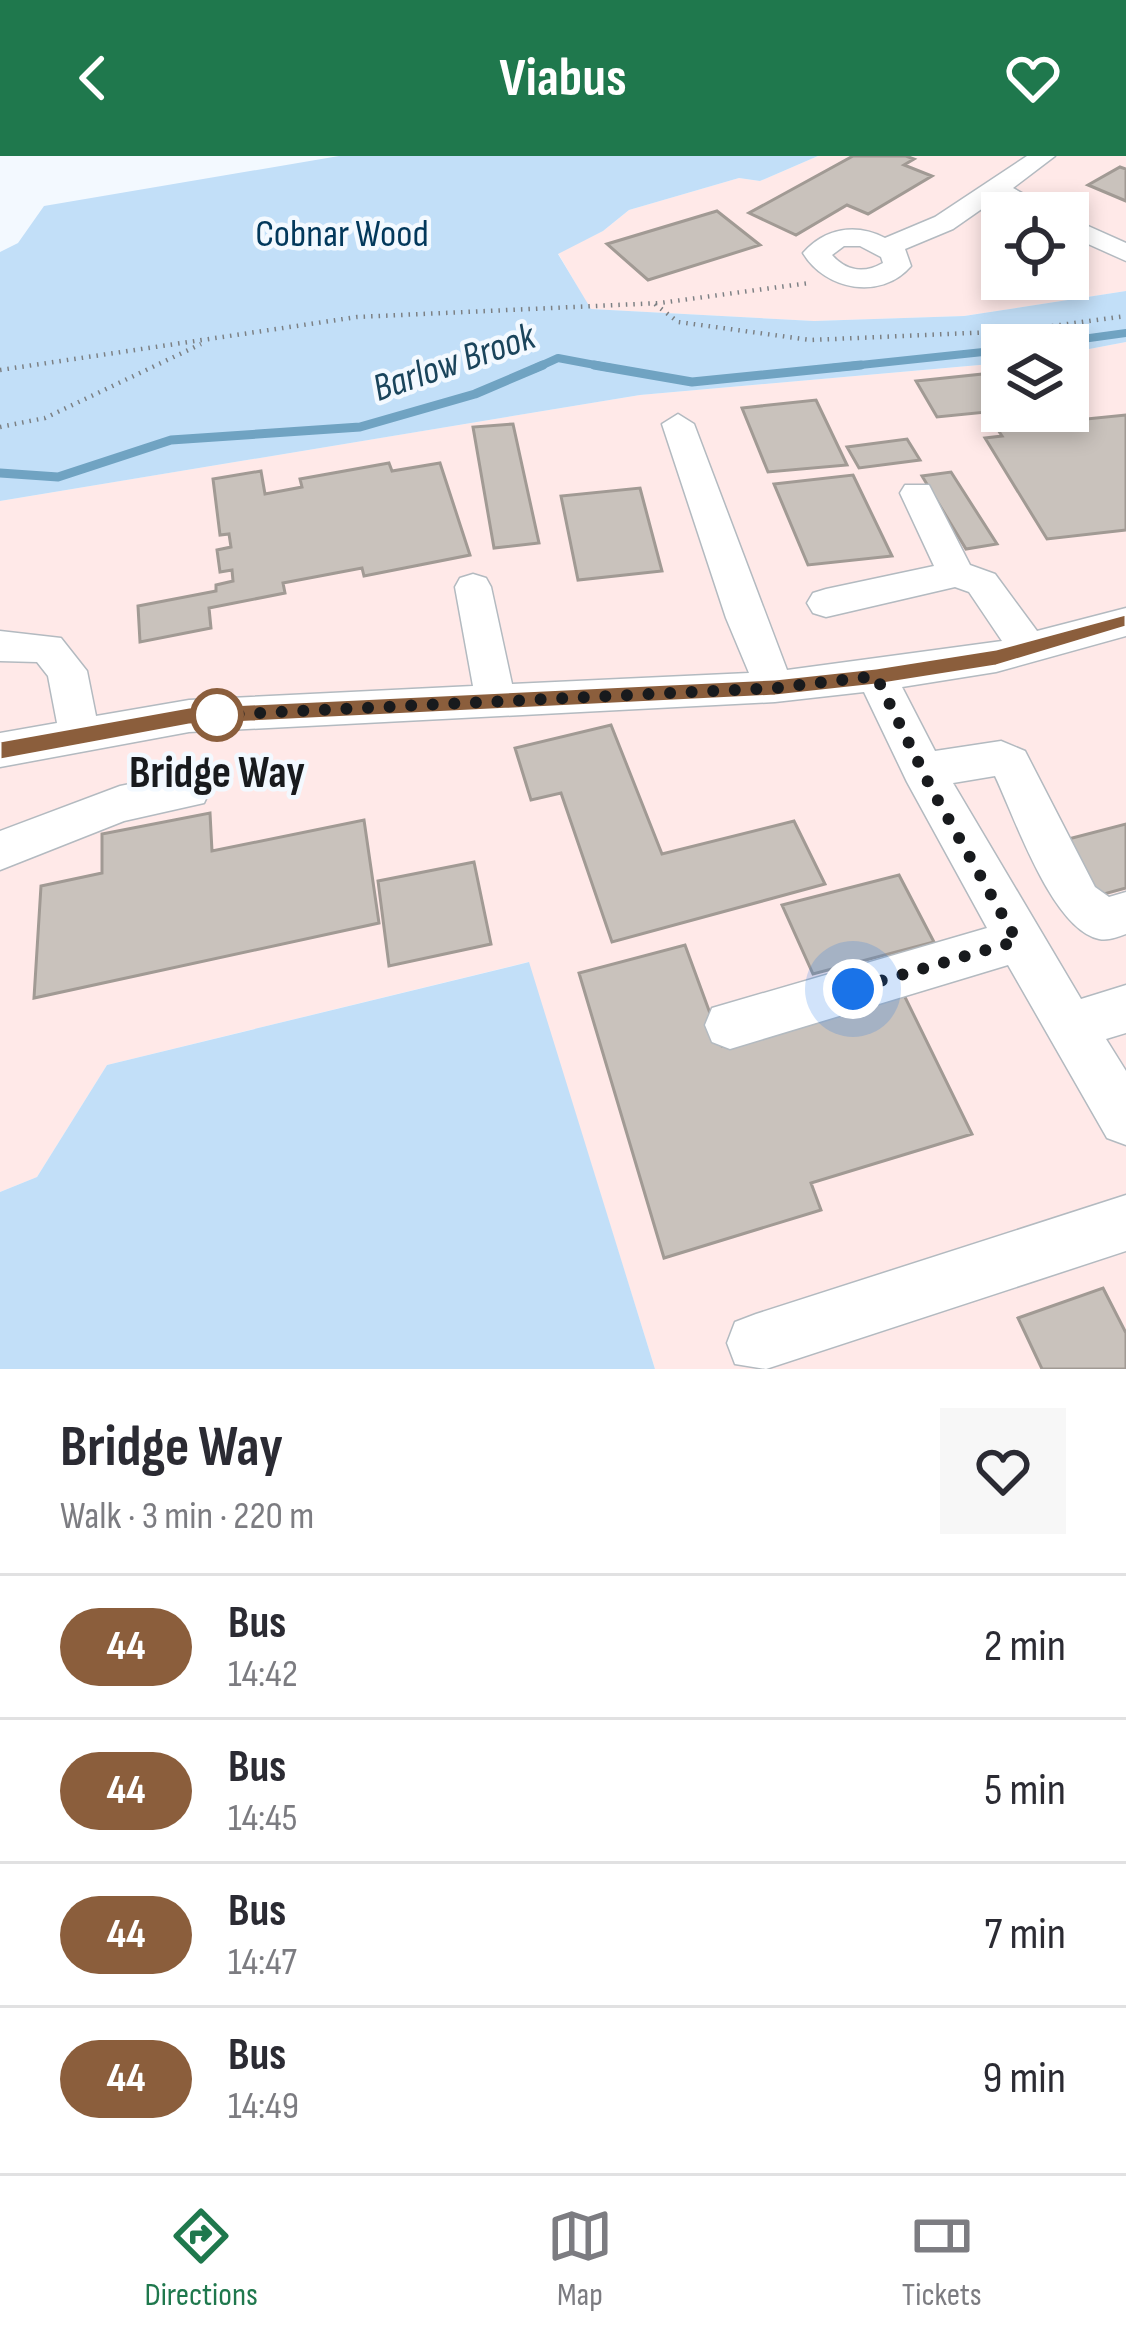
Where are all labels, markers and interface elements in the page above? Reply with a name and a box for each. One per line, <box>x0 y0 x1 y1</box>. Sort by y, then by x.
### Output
icon: back <box>60 45 126 111</box>
icon: heart <box>1000 45 1066 111</box>
text: Viabus <box>499 46 627 111</box>
map controls <box>981 192 1089 432</box>
button: locate <box>981 192 1089 300</box>
park label: Cobnar Wood <box>255 211 429 258</box>
water label: Barlow Brook <box>367 313 542 413</box>
button: layers <box>981 324 1089 432</box>
marker: Bridge Way <box>192 690 242 740</box>
place label: Bridge Way <box>129 746 305 801</box>
your location <box>823 959 883 1019</box>
button: heart <box>940 1408 1066 1534</box>
text: Bridge Way <box>60 1414 283 1482</box>
text: Walk · 3 min · 220 m <box>60 1493 314 1540</box>
text: Bus <box>228 1596 286 1651</box>
text: 2 min <box>984 1619 1066 1674</box>
text: 44 <box>106 1621 146 1672</box>
text: 14:42 <box>228 1651 298 1698</box>
text: Bus <box>228 1740 286 1795</box>
text: 5 min <box>984 1763 1066 1818</box>
text: 44 <box>106 1765 146 1816</box>
text: 14:45 <box>228 1795 297 1842</box>
text: Bus <box>228 1884 286 1939</box>
text: 7 min <box>984 1907 1066 1962</box>
text: 44 <box>106 1909 146 1960</box>
text: 14:47 <box>228 1939 297 1986</box>
text: Bus <box>228 2028 286 2083</box>
text: 9 min <box>982 2051 1066 2106</box>
text: 44 <box>106 2053 146 2104</box>
text: 14:49 <box>228 2083 299 2130</box>
tab: Directions <box>144 2203 258 2315</box>
tab: Map <box>547 2203 613 2315</box>
tab: Tickets <box>902 2203 982 2315</box>

